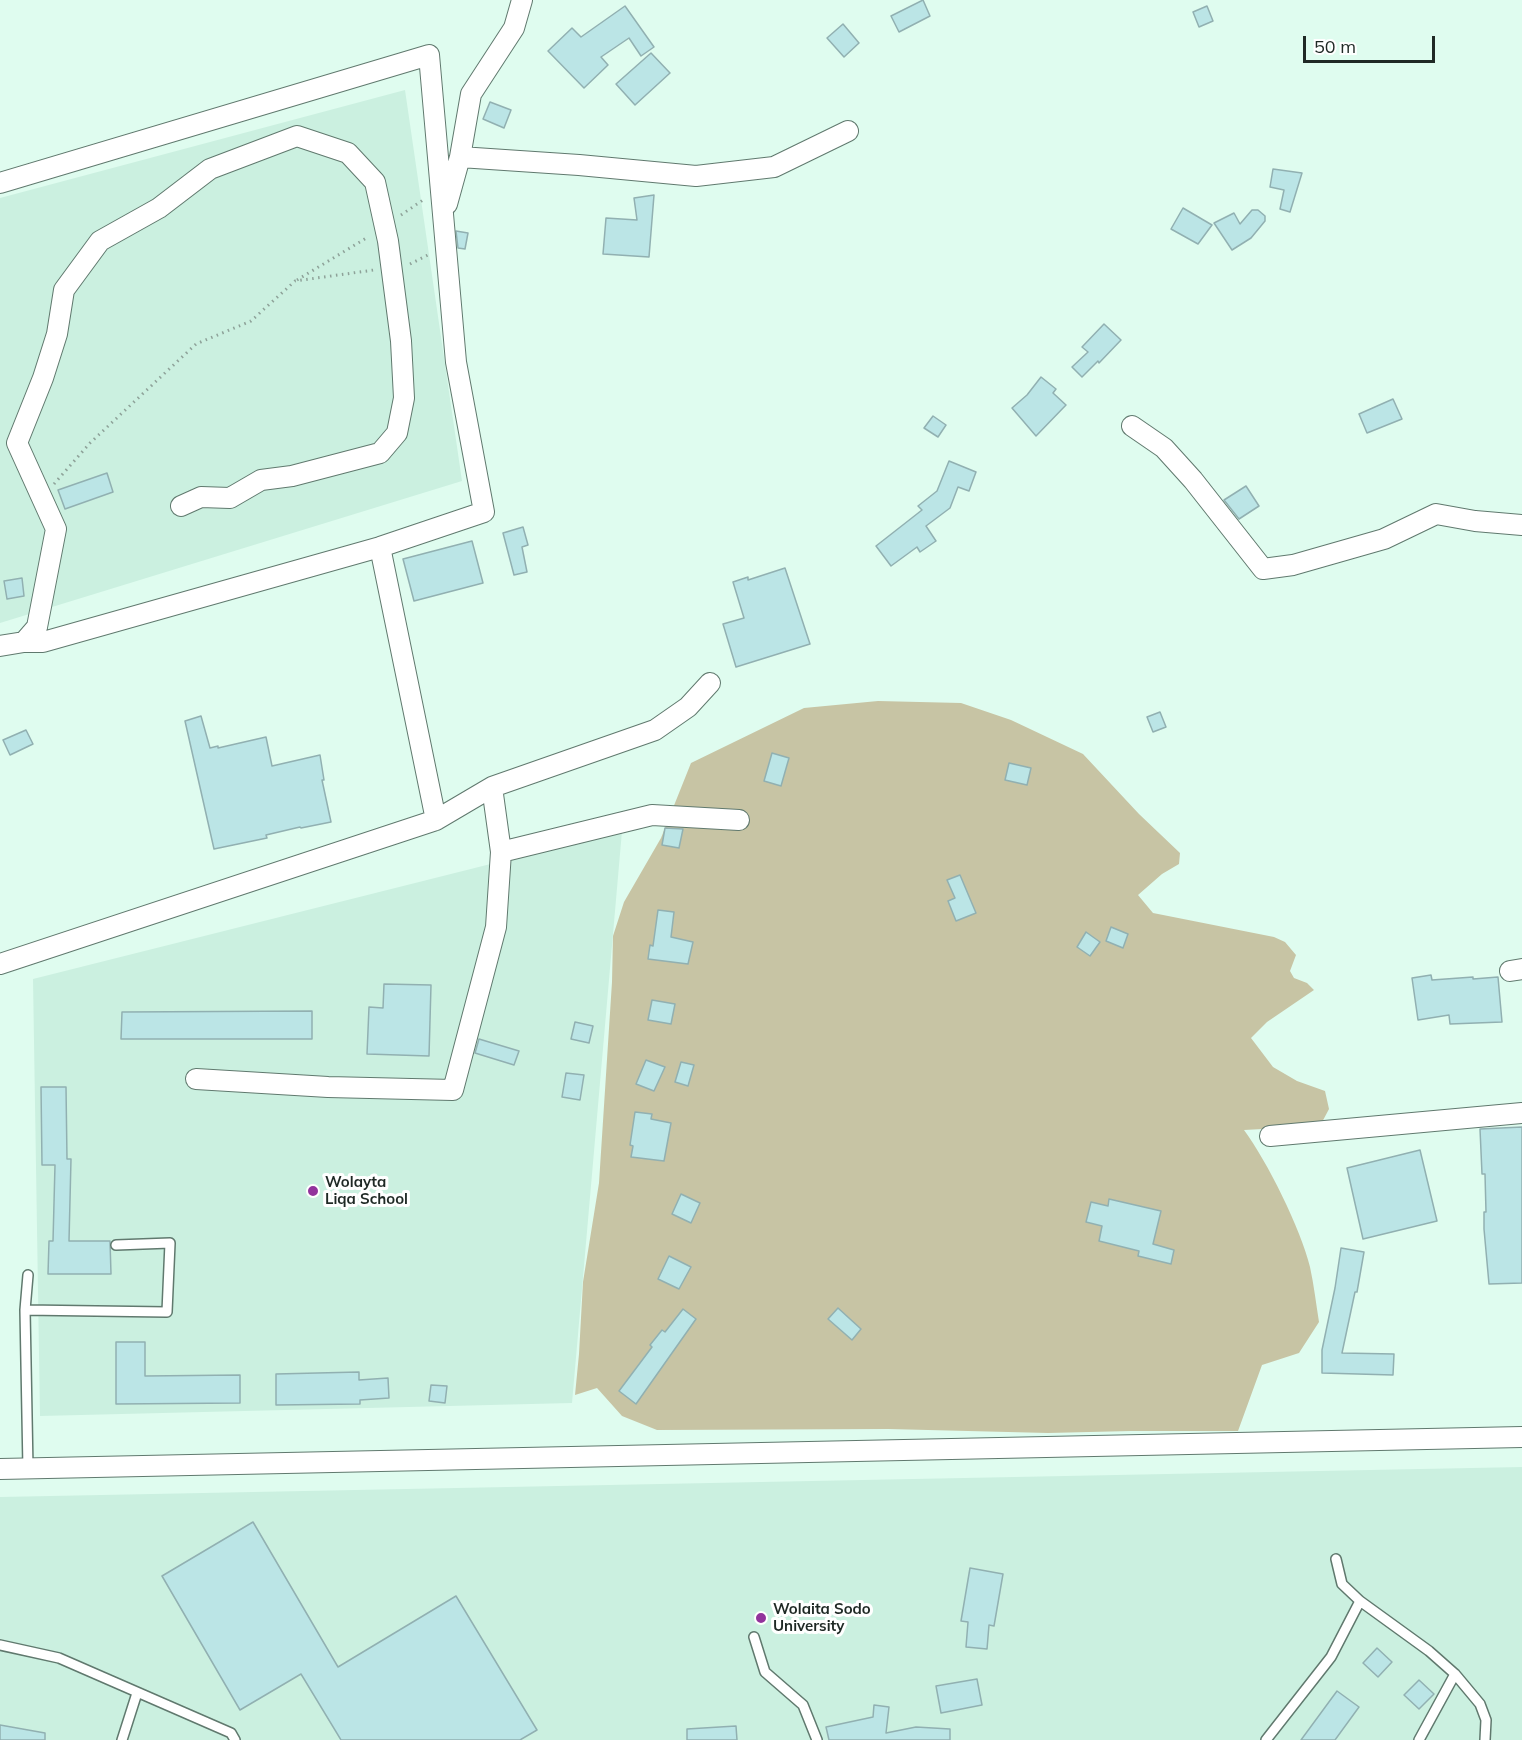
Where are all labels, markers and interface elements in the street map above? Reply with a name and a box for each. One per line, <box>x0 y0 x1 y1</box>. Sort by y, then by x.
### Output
scale bar <box>1306 24 1438 62</box>
text: 50 m <box>1314 35 1356 58</box>
place label: Wolayta Liqa School <box>325 1173 408 1208</box>
marker: Wolayta Liqa School <box>306 1184 320 1198</box>
place label: Wolaita Sodo University <box>773 1600 871 1635</box>
marker: Wolaita Sodo University <box>754 1611 768 1625</box>

